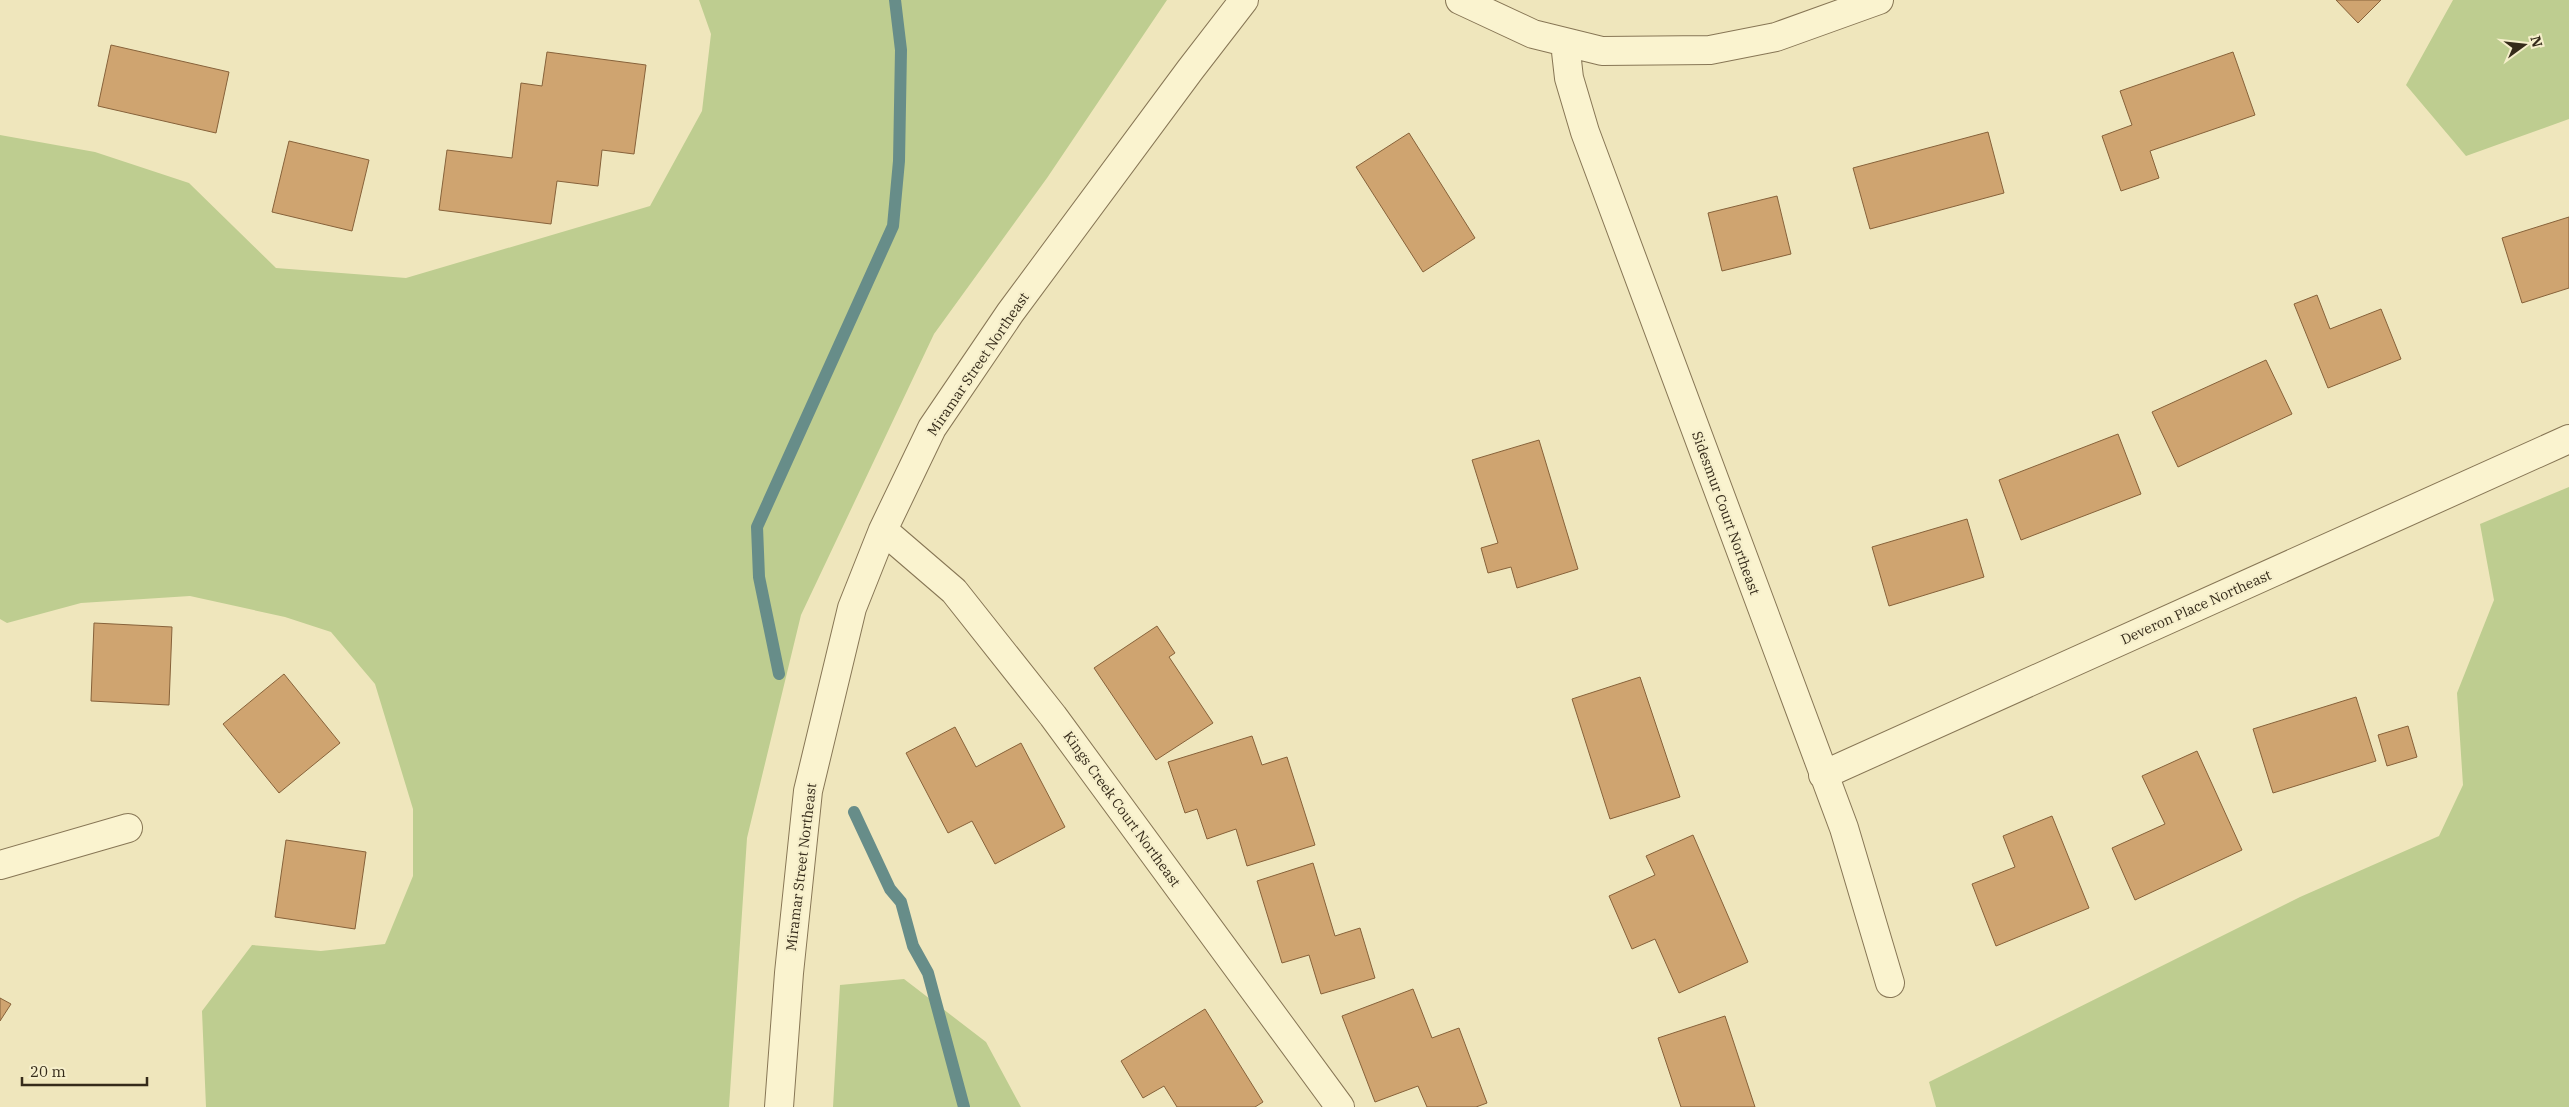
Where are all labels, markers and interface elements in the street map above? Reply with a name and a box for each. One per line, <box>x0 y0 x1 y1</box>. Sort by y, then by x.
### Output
north arrow <box>2499 20 2549 70</box>
text: N <box>2526 34 2547 49</box>
street label: Miramar Street Northeast <box>923 289 1033 439</box>
street label: Sidesmur Court Northeast <box>1688 429 1764 597</box>
street label: Deveron Place Northeast <box>2118 566 2274 648</box>
street label: Kings Creek Court Northeast <box>1059 728 1185 890</box>
street label: Miramar Street Northeast <box>782 782 820 952</box>
scale bar <box>22 1054 148 1086</box>
text: 20 m <box>30 1062 66 1081</box>

